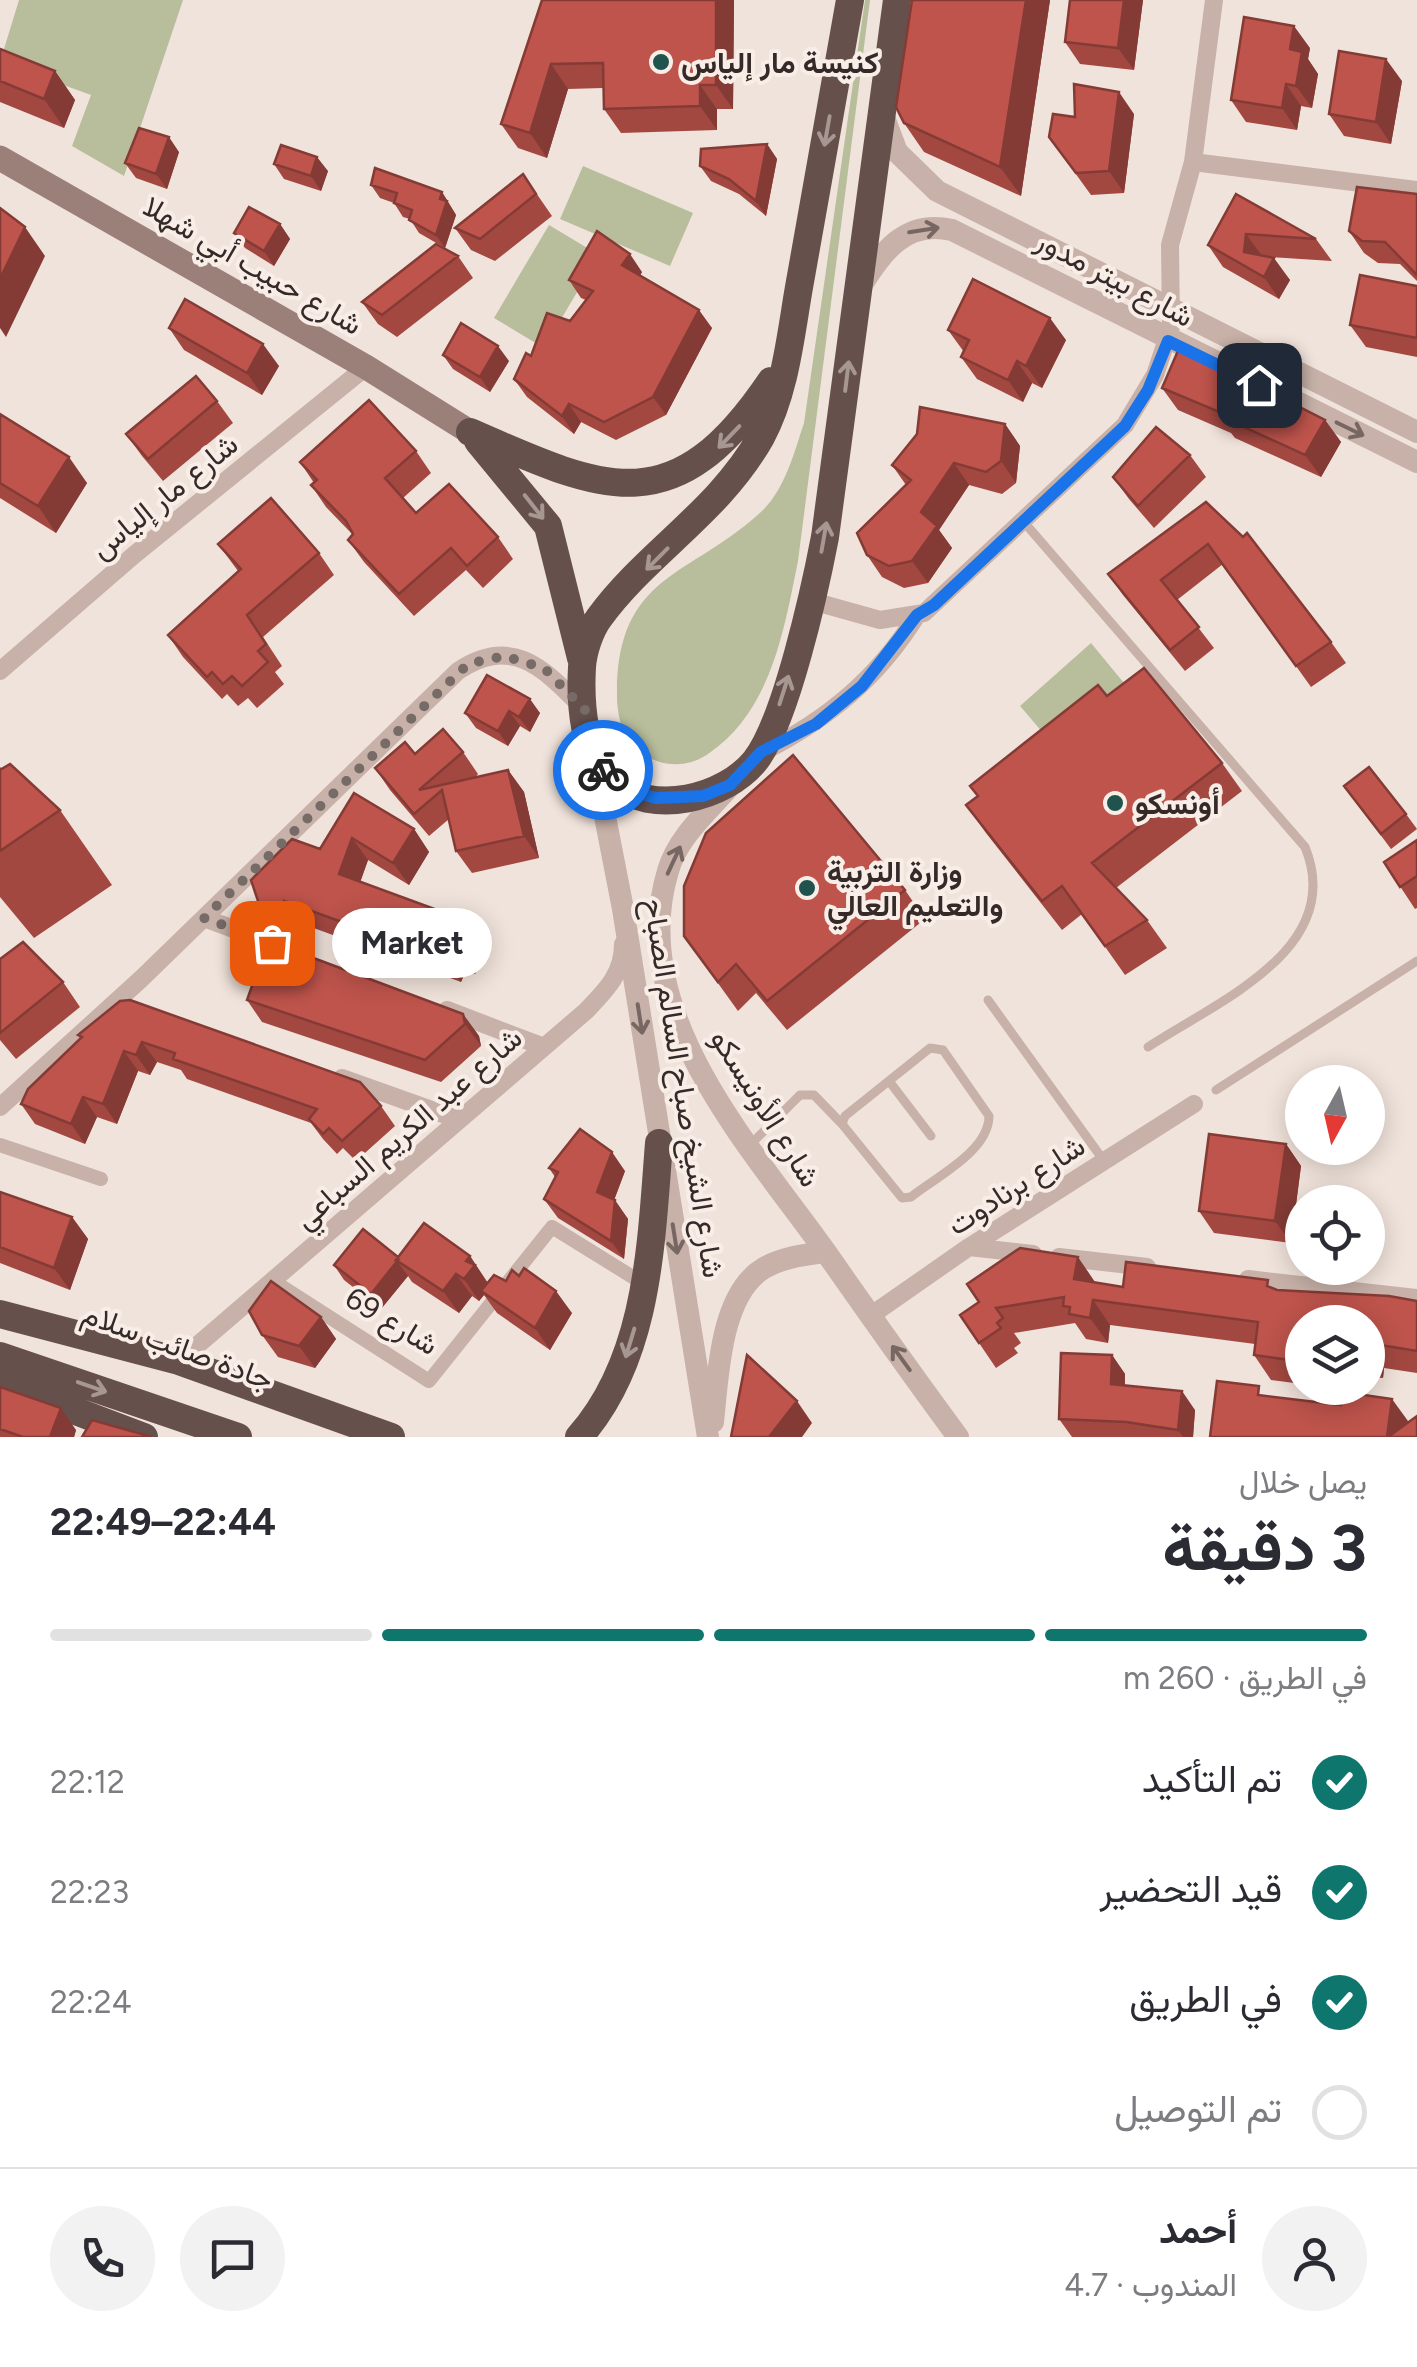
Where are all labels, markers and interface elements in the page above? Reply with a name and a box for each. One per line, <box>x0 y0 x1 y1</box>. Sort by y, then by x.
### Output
place label: كنيسة مار إلياس <box>681 44 879 82</box>
marker: كنيسة مار إلياس <box>650 51 672 73</box>
one-way arrow <box>817 114 836 146</box>
street label: شارع حبيب أبي شهلا <box>134 187 369 348</box>
one-way arrow <box>908 220 940 239</box>
street label: شارع بيتر مدور <box>1028 221 1200 337</box>
pin <box>1217 343 1302 428</box>
icon: home <box>1232 358 1287 413</box>
one-way arrow <box>838 361 856 393</box>
one-way arrow <box>1334 421 1364 440</box>
one-way arrow <box>717 424 741 448</box>
street label: شارع مار إلياس <box>83 425 246 568</box>
one-way arrow <box>522 493 544 519</box>
one-way arrow <box>815 521 834 554</box>
one-way arrow <box>645 547 669 571</box>
one-way arrow <box>776 675 794 706</box>
courier <box>553 720 653 820</box>
icon: bike <box>576 743 631 798</box>
place label: أونسكو <box>1135 785 1220 822</box>
marker: أونسكو <box>1104 792 1126 814</box>
one-way arrow <box>666 845 684 876</box>
place label: وزارة التربية والتعليم العالي <box>827 853 1004 931</box>
marker: وزارة التربية والتعليم العالي <box>796 877 818 899</box>
street label: شارع الشيخ صباح السالم الصباح <box>634 896 732 1281</box>
pin <box>230 901 315 986</box>
callout: Market <box>332 908 492 978</box>
icon: bag <box>245 916 300 971</box>
text: Market <box>360 924 464 962</box>
one-way arrow <box>631 1002 649 1035</box>
street label: شارع عبد الكريم السباعي <box>287 1019 533 1242</box>
street label: شارع الأونيسكو <box>701 1022 829 1195</box>
north arrow <box>1285 1065 1385 1165</box>
map controls <box>1285 1065 1385 1405</box>
street label: شارع برنادوت <box>940 1127 1093 1245</box>
button: locate <box>1285 1185 1385 1285</box>
one-way arrow <box>666 1222 684 1255</box>
street label: شارع 69 <box>338 1279 445 1365</box>
street label: جادة صائب سلام <box>77 1294 279 1399</box>
button: layers <box>1285 1305 1385 1405</box>
one-way arrow <box>620 1327 638 1358</box>
one-way arrow <box>890 1345 911 1372</box>
one-way arrow <box>76 1380 108 1398</box>
text: يصل خلال <box>1239 1463 1367 1501</box>
text: 22:44–22:49 <box>50 1499 276 1545</box>
text: 3 دقيقة <box>1162 1508 1367 1586</box>
text: في الطريق · 260 m <box>1123 1659 1367 1697</box>
icon: check <box>1312 1755 1367 1810</box>
text: تم التأكيد <box>1142 1756 1282 1802</box>
text: 22:12 <box>50 1763 125 1801</box>
icon: check <box>1312 1865 1367 1920</box>
text: قيد التحضير <box>1100 1866 1282 1912</box>
text: 22:23 <box>50 1873 129 1911</box>
icon: check <box>1312 1975 1367 2030</box>
text: في الطريق <box>1129 1976 1282 2022</box>
text: 22:24 <box>50 1983 132 2021</box>
text: تم التوصيل <box>1114 2086 1282 2132</box>
button: phone <box>50 2206 155 2311</box>
button: chat <box>180 2206 285 2311</box>
button: person <box>1262 2206 1367 2311</box>
text: أحمد <box>1159 2207 1237 2253</box>
text: المندوب · 4.7 <box>1064 2266 1237 2304</box>

